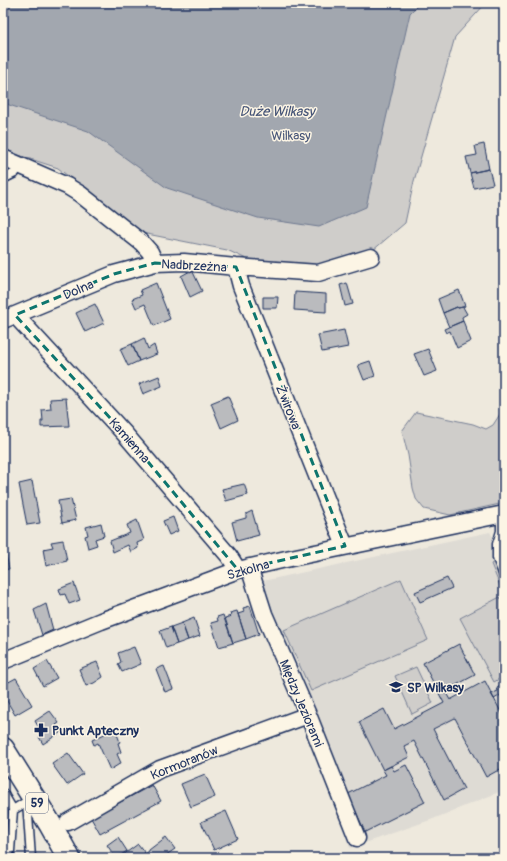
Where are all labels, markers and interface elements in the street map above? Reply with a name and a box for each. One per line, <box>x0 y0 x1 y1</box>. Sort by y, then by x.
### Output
water label: Duże Wilkasy <box>239 103 317 120</box>
park label: Wilkasy <box>271 128 311 144</box>
street label: Nadbrzeżna <box>161 256 227 276</box>
street label: Dolna <box>61 276 96 303</box>
street label: Żwirowa <box>272 383 304 432</box>
street label: Kamienna <box>105 415 153 467</box>
street label: Szkolna <box>225 556 271 584</box>
street label: Między Jeziorami <box>275 657 327 749</box>
school or university icon: SP Wilkasy <box>388 679 404 695</box>
place label: SP Wilkasy <box>407 680 464 696</box>
pharmacy icon: Punkt Apteczny <box>33 722 49 738</box>
place label: Punkt Apteczny <box>52 723 139 739</box>
street label: Kormoranów <box>148 742 221 784</box>
road number: 59 <box>26 793 48 813</box>

